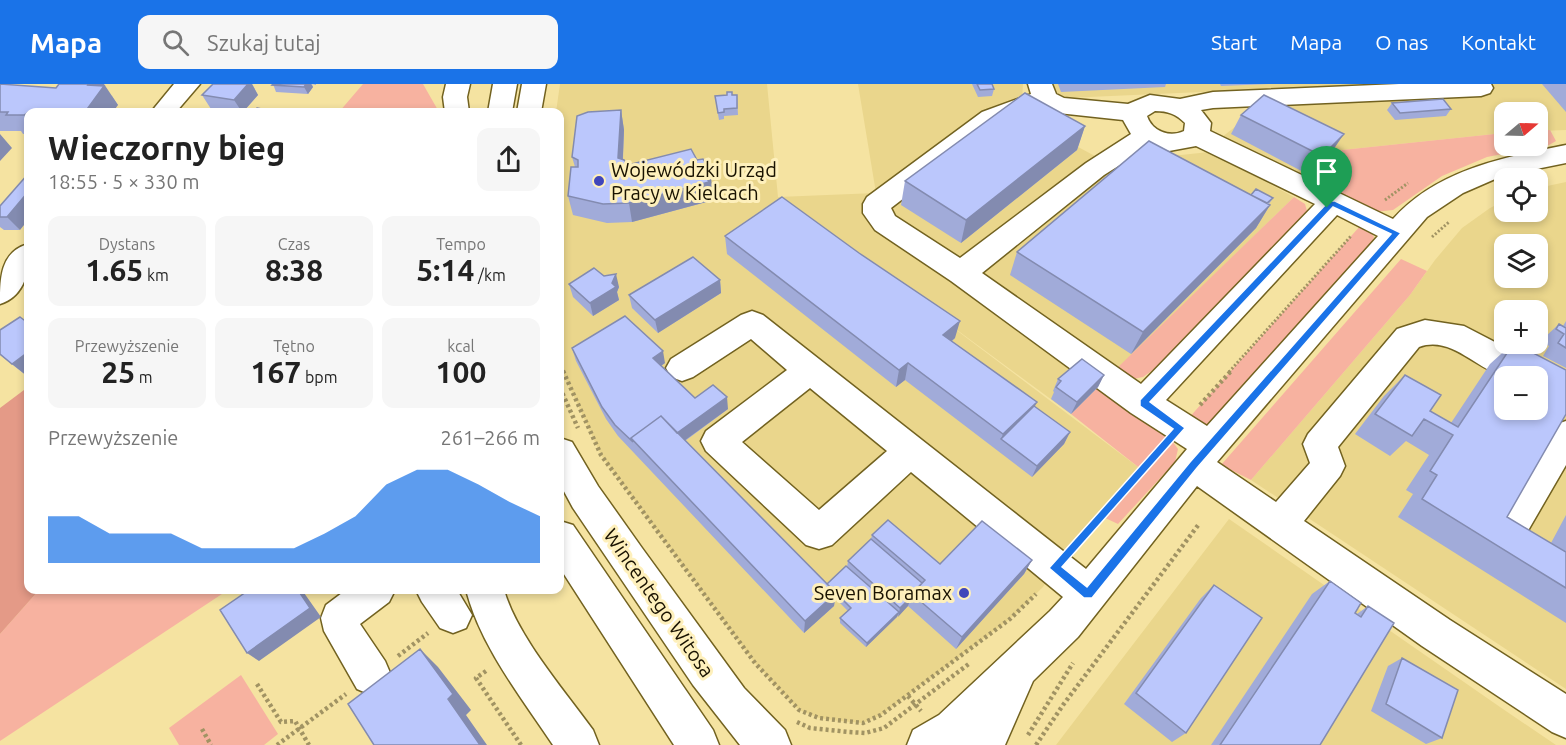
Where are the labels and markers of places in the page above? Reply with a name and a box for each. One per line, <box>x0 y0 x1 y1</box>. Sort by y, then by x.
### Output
pin <box>1301 146 1352 208</box>
place label: Wojewódzki Urząd Pracy w Kielcach <box>611 158 777 204</box>
marker: Wojewódzki Urząd Pracy w Kielcach <box>592 174 606 188</box>
place label: Seven Boramax <box>814 581 952 604</box>
marker: Seven Boramax <box>957 586 971 600</box>

